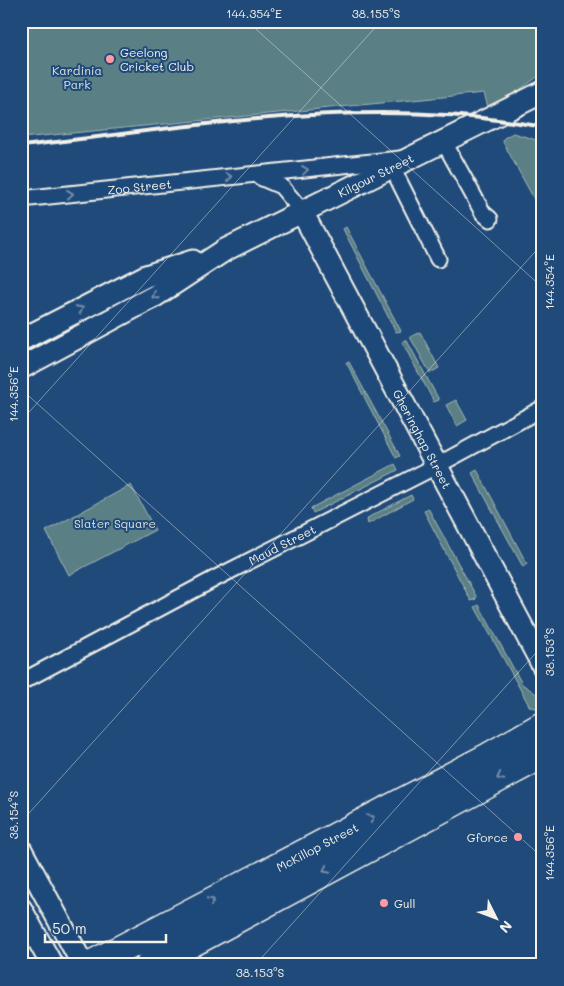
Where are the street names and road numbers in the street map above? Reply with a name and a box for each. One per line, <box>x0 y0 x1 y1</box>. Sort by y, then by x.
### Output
street label: Kilgour Street <box>335 150 416 201</box>
street label: Zoo Street <box>106 175 172 198</box>
street label: Gheringhap Street <box>390 386 455 491</box>
street label: Maud Street <box>246 521 318 568</box>
street label: McKillop Street <box>273 819 361 875</box>

